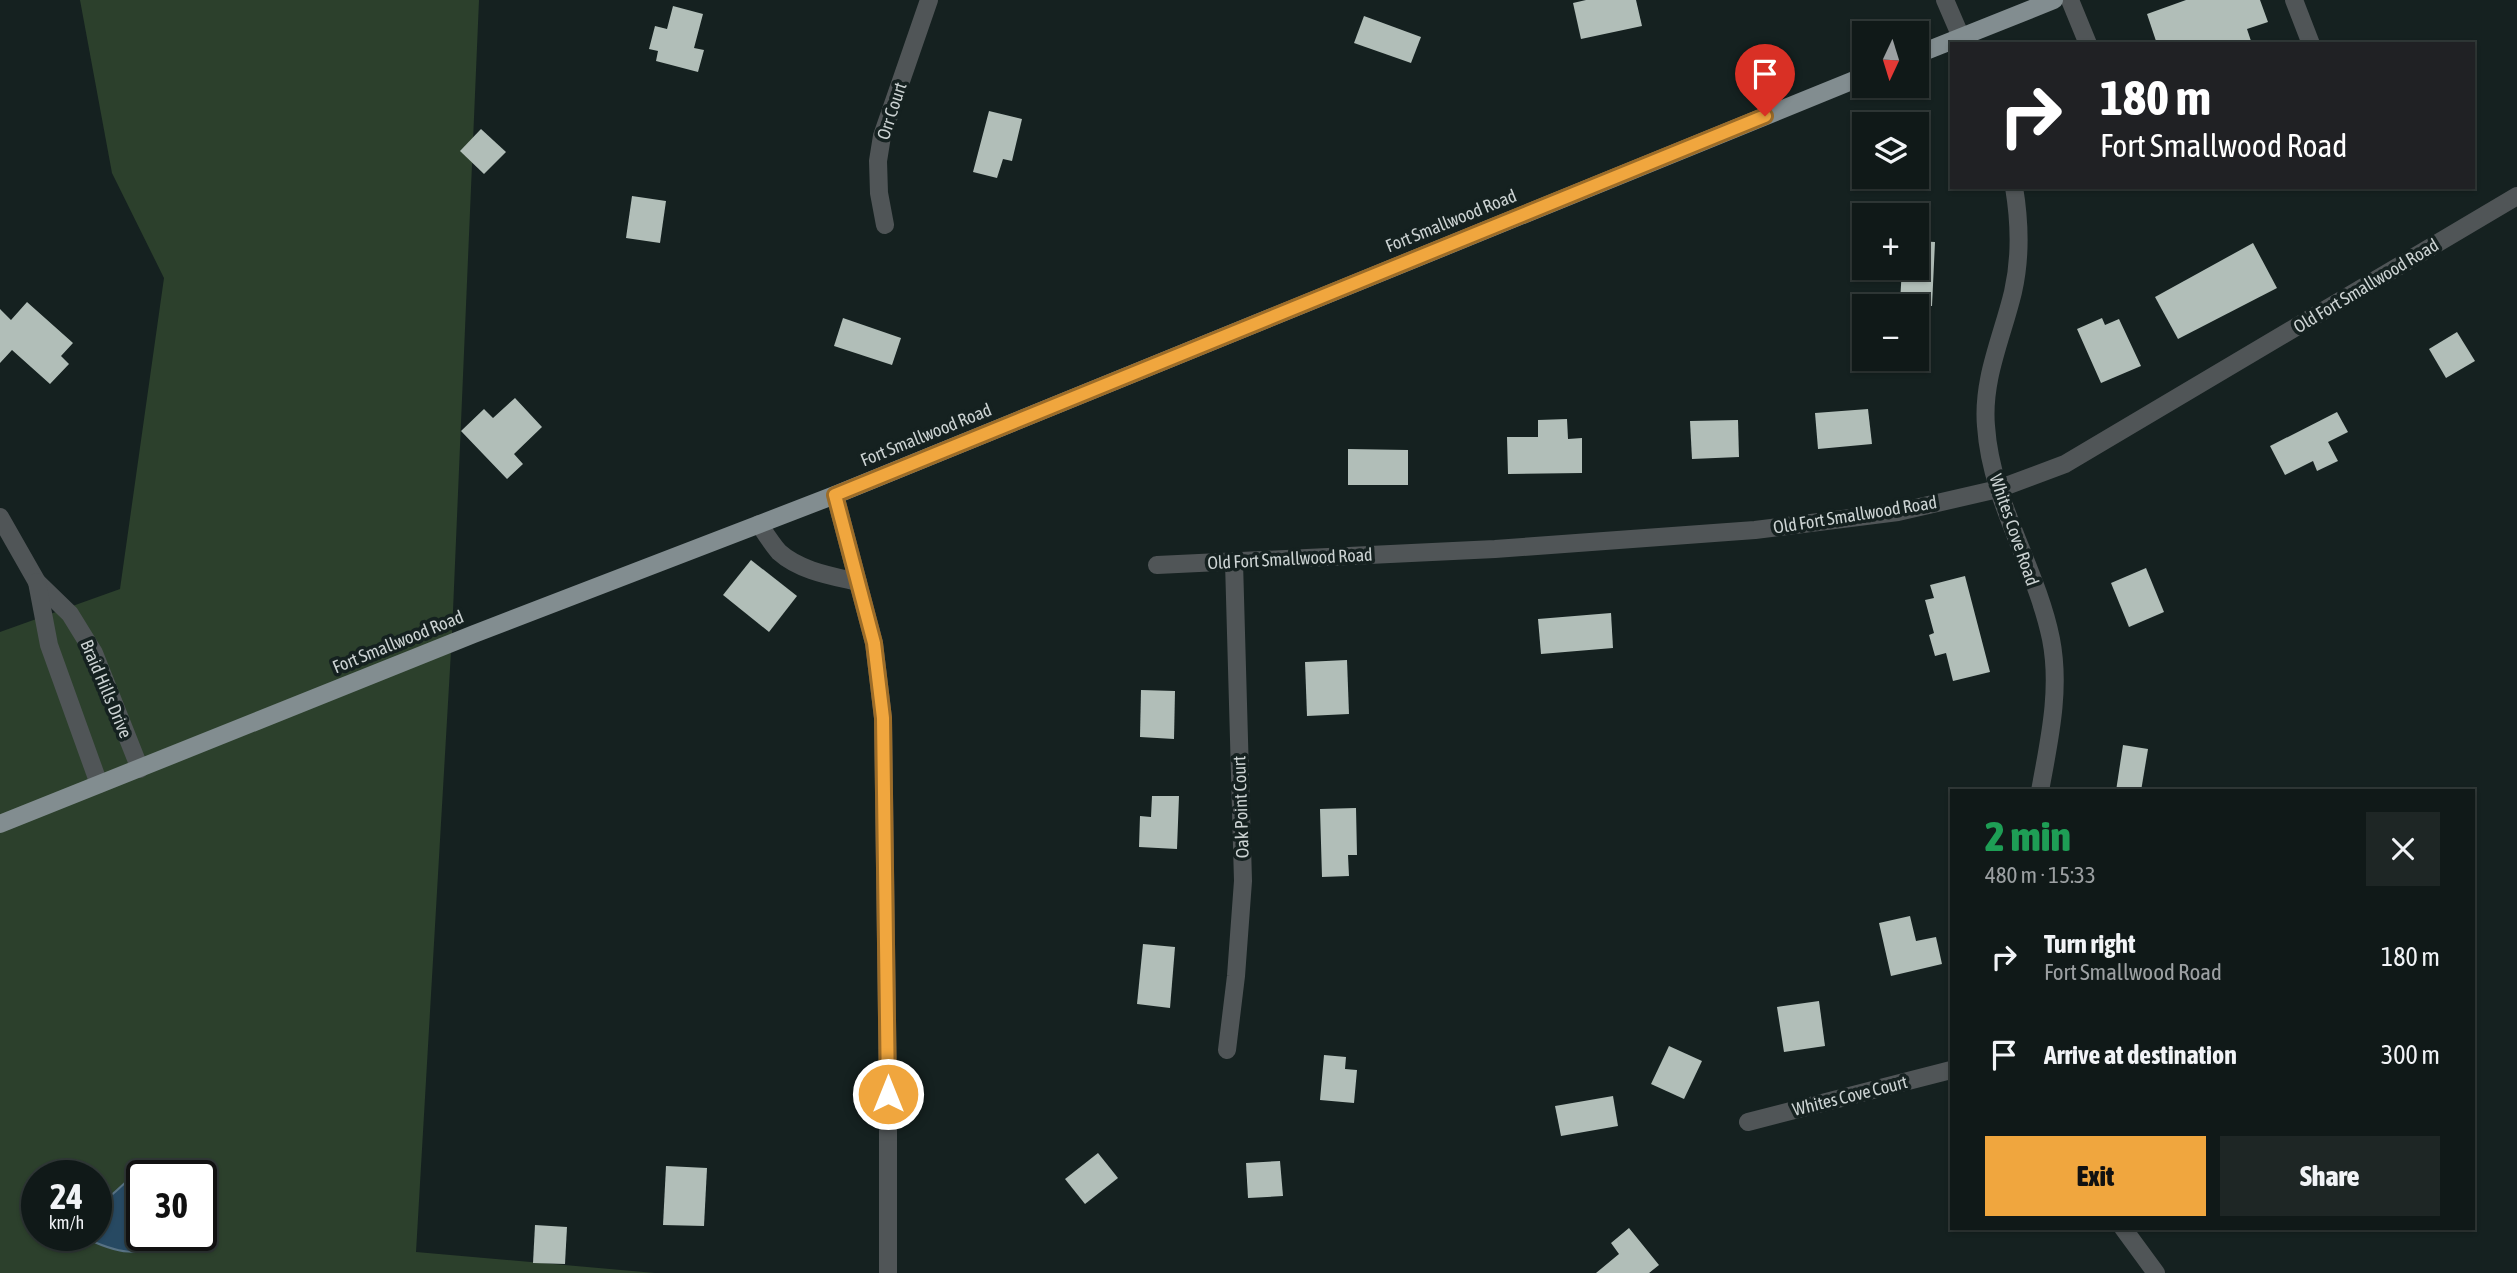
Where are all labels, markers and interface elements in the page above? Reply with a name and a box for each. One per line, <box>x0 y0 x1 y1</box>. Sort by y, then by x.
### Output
north arrow <box>1852 21 1928 98</box>
map controls <box>1852 21 1929 371</box>
pin <box>1735 44 1795 116</box>
icon: arrive <box>1746 55 1784 93</box>
text: 180 m <box>2100 69 2211 125</box>
icon: right <box>1985 70 2076 161</box>
street label: Orr Court <box>872 79 911 142</box>
button: layers <box>1852 112 1929 189</box>
text: Fort Smallwood Road <box>2100 127 2348 164</box>
street label: Fort Smallwood Road <box>1382 185 1519 256</box>
button: + <box>1852 203 1929 280</box>
street label: Old Fort Smallwood Road <box>2289 234 2442 337</box>
button: − <box>1852 294 1929 371</box>
street label: Fort Smallwood Road <box>857 399 994 470</box>
street label: Whites Cove Road <box>1986 471 2043 588</box>
street label: Old Fort Smallwood Road <box>1772 491 1938 538</box>
street label: Old Fort Smallwood Road <box>1207 544 1373 573</box>
street label: Fort Smallwood Road <box>329 606 466 677</box>
street label: Braid Hills Drive <box>76 636 137 741</box>
street label: Oak Point Court <box>1228 755 1253 859</box>
text: 2 min <box>1985 812 2071 860</box>
button: close <box>2366 812 2440 886</box>
text: 480 m · 15:33 <box>1985 862 2096 888</box>
text: Turn right <box>2044 929 2135 959</box>
icon: right <box>1985 938 2023 976</box>
text: 180 m <box>2381 942 2440 972</box>
text: Fort Smallwood Road <box>2044 959 2222 985</box>
icon: arrive <box>1985 1036 2023 1074</box>
text: Arrive at destination <box>2044 1040 2237 1070</box>
text: 300 m <box>2381 1040 2440 1070</box>
position arrow <box>851 1057 925 1131</box>
street label: Whites Cove Court <box>1790 1071 1910 1120</box>
button: Exit <box>1985 1136 2206 1216</box>
button: Share <box>2220 1136 2440 1216</box>
speed limit sign: 30 <box>126 1160 217 1251</box>
text: 24 <box>50 1176 83 1216</box>
text: km/h <box>49 1212 84 1233</box>

